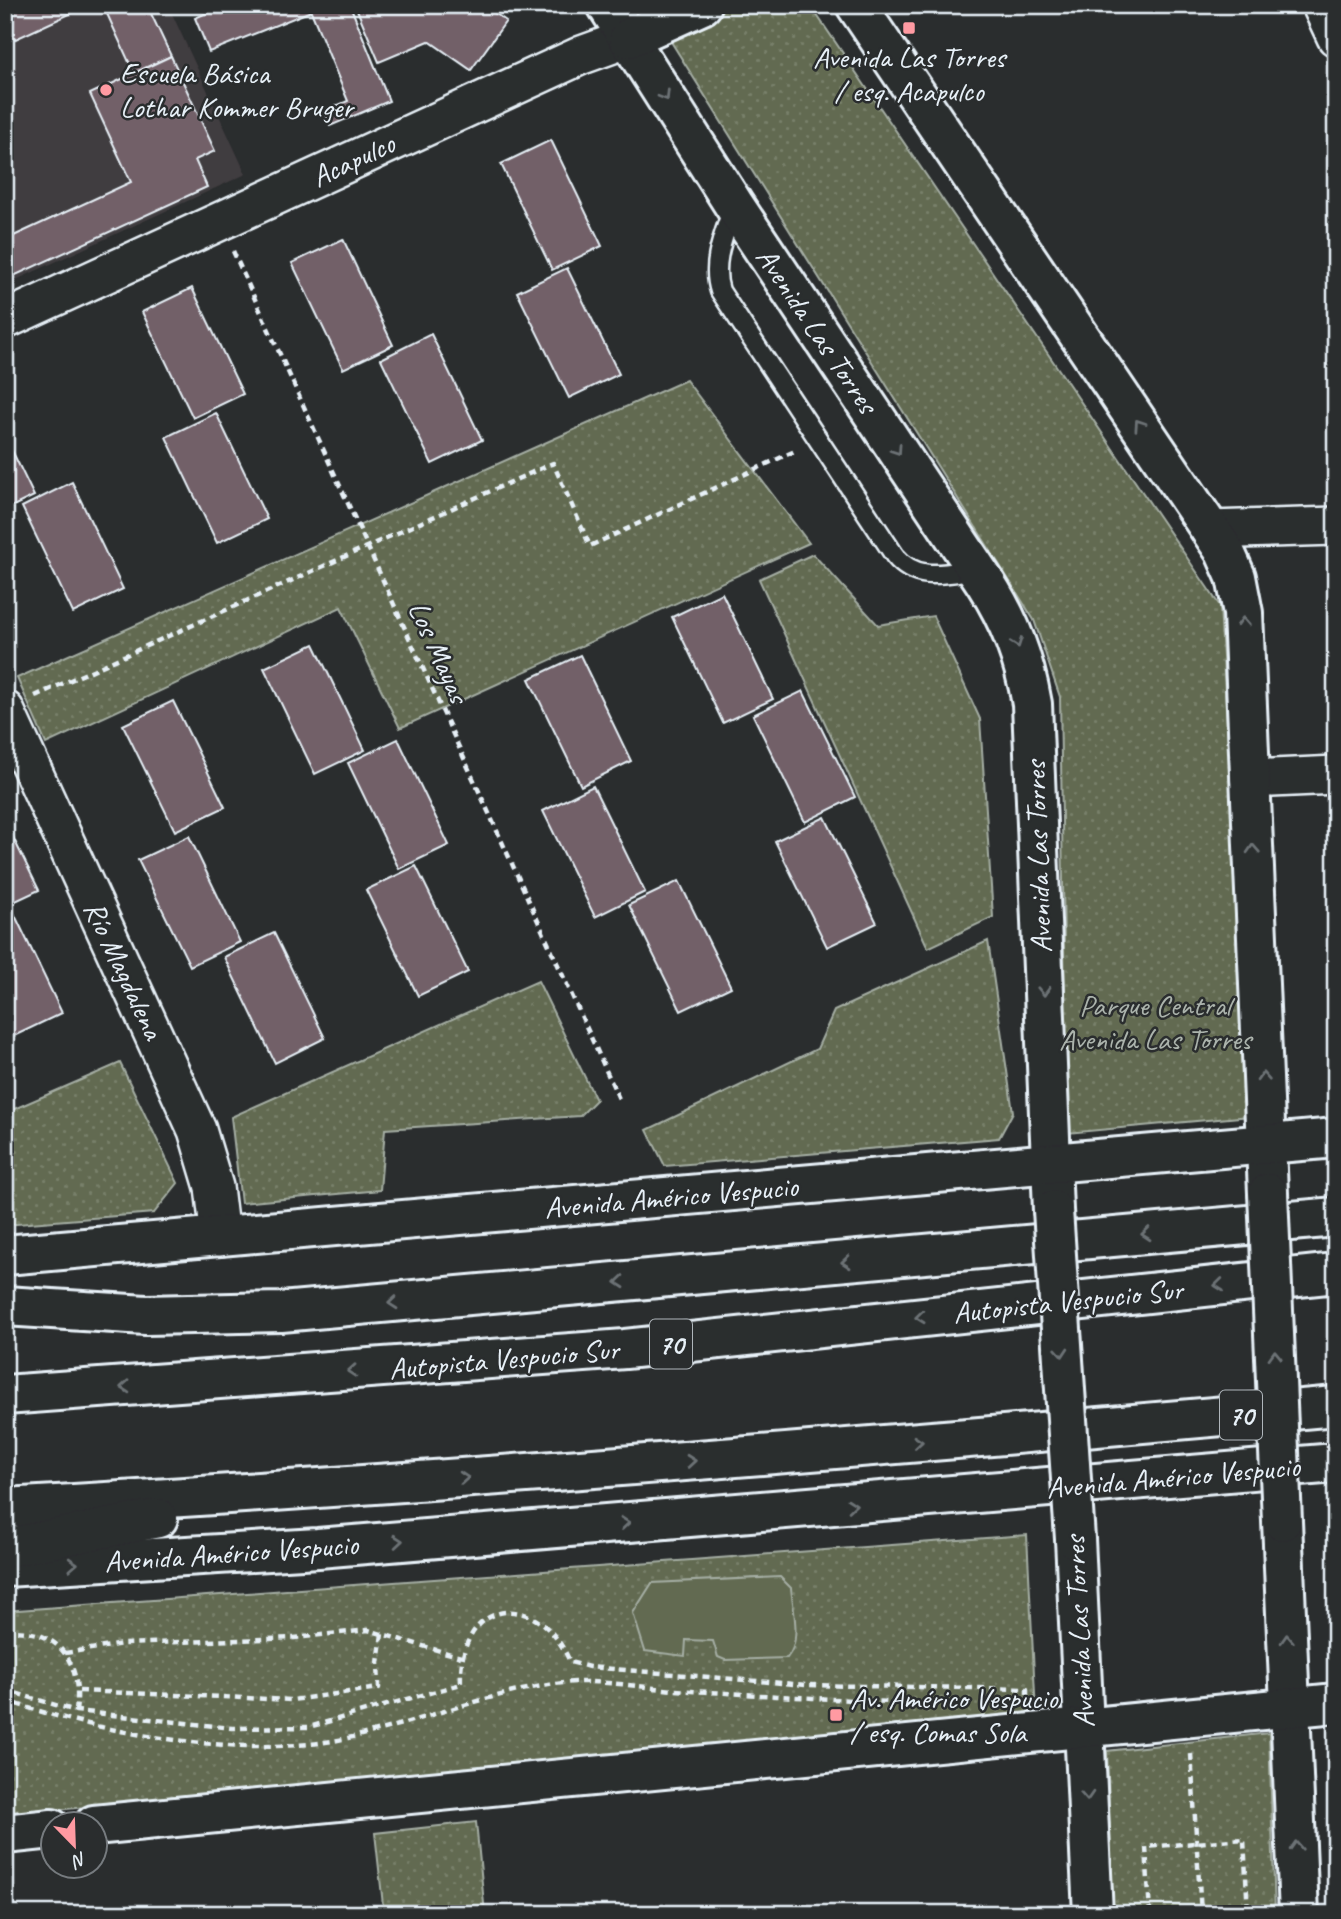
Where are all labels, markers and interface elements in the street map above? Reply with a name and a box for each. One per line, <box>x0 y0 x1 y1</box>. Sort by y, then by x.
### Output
marker: Avenida Las Torres / esq. Acapulco <box>901 20 917 36</box>
place label: Avenida Las Torres / esq. Acapulco <box>813 38 1008 110</box>
place label: Escuela Básica Lothar Kommer Bruger <box>120 54 355 126</box>
marker: Escuela Básica Lothar Kommer Bruger <box>98 82 114 98</box>
one-way arrow <box>657 88 670 101</box>
street label: Acapulco <box>305 124 402 196</box>
street label: Avenida Las Torres <box>748 240 888 422</box>
one-way arrow <box>1135 419 1147 432</box>
one-way arrow <box>889 442 901 455</box>
street label: Los Mayas <box>400 595 479 711</box>
one-way arrow <box>1236 616 1251 627</box>
one-way arrow <box>1009 636 1023 648</box>
street label: Avenida Las Torres <box>1016 758 1060 954</box>
one-way arrow <box>1246 844 1261 855</box>
street label: Río Magdalena <box>75 895 173 1047</box>
one-way arrow <box>1036 986 1051 997</box>
park label: Parque Central Avenida Las Torres <box>1059 986 1254 1058</box>
one-way arrow <box>1256 1071 1271 1082</box>
street label: Avenida Américo Vespucio <box>543 1167 801 1227</box>
one-way arrow <box>1140 1226 1151 1241</box>
one-way arrow <box>840 1254 852 1269</box>
street label: Autopista Vespucio Sur <box>951 1270 1187 1332</box>
one-way arrow <box>614 1274 625 1289</box>
one-way arrow <box>1213 1278 1225 1293</box>
one-way arrow <box>387 1295 398 1310</box>
one-way arrow <box>914 1310 926 1325</box>
road number: 70 <box>650 1320 692 1368</box>
street label: Autopista Vespucio Sur <box>387 1330 623 1388</box>
one-way arrow <box>1055 1346 1070 1357</box>
one-way arrow <box>1267 1349 1282 1360</box>
one-way arrow <box>346 1363 357 1378</box>
one-way arrow <box>119 1380 130 1395</box>
road number: 70 <box>1220 1390 1262 1440</box>
one-way arrow <box>913 1435 924 1450</box>
street label: Avenida Américo Vespucio <box>1045 1447 1303 1507</box>
one-way arrow <box>686 1454 697 1469</box>
one-way arrow <box>459 1471 470 1486</box>
one-way arrow <box>846 1498 857 1513</box>
one-way arrow <box>620 1516 631 1531</box>
street label: Avenida Américo Vespucio <box>103 1525 361 1581</box>
street label: Avenida Las Torres <box>1055 1532 1103 1729</box>
one-way arrow <box>393 1534 404 1549</box>
one-way arrow <box>68 1556 79 1571</box>
one-way arrow <box>1280 1633 1295 1644</box>
place label: Av. Américo Vespucio / esq. Comas Sola <box>850 1679 1059 1751</box>
marker: Av. Américo Vespucio / esq. Comas Sola <box>828 1707 844 1723</box>
one-way arrow <box>1079 1791 1094 1802</box>
north arrow <box>38 1811 108 1881</box>
one-way arrow <box>1289 1840 1304 1851</box>
text: N <box>67 1846 90 1874</box>

